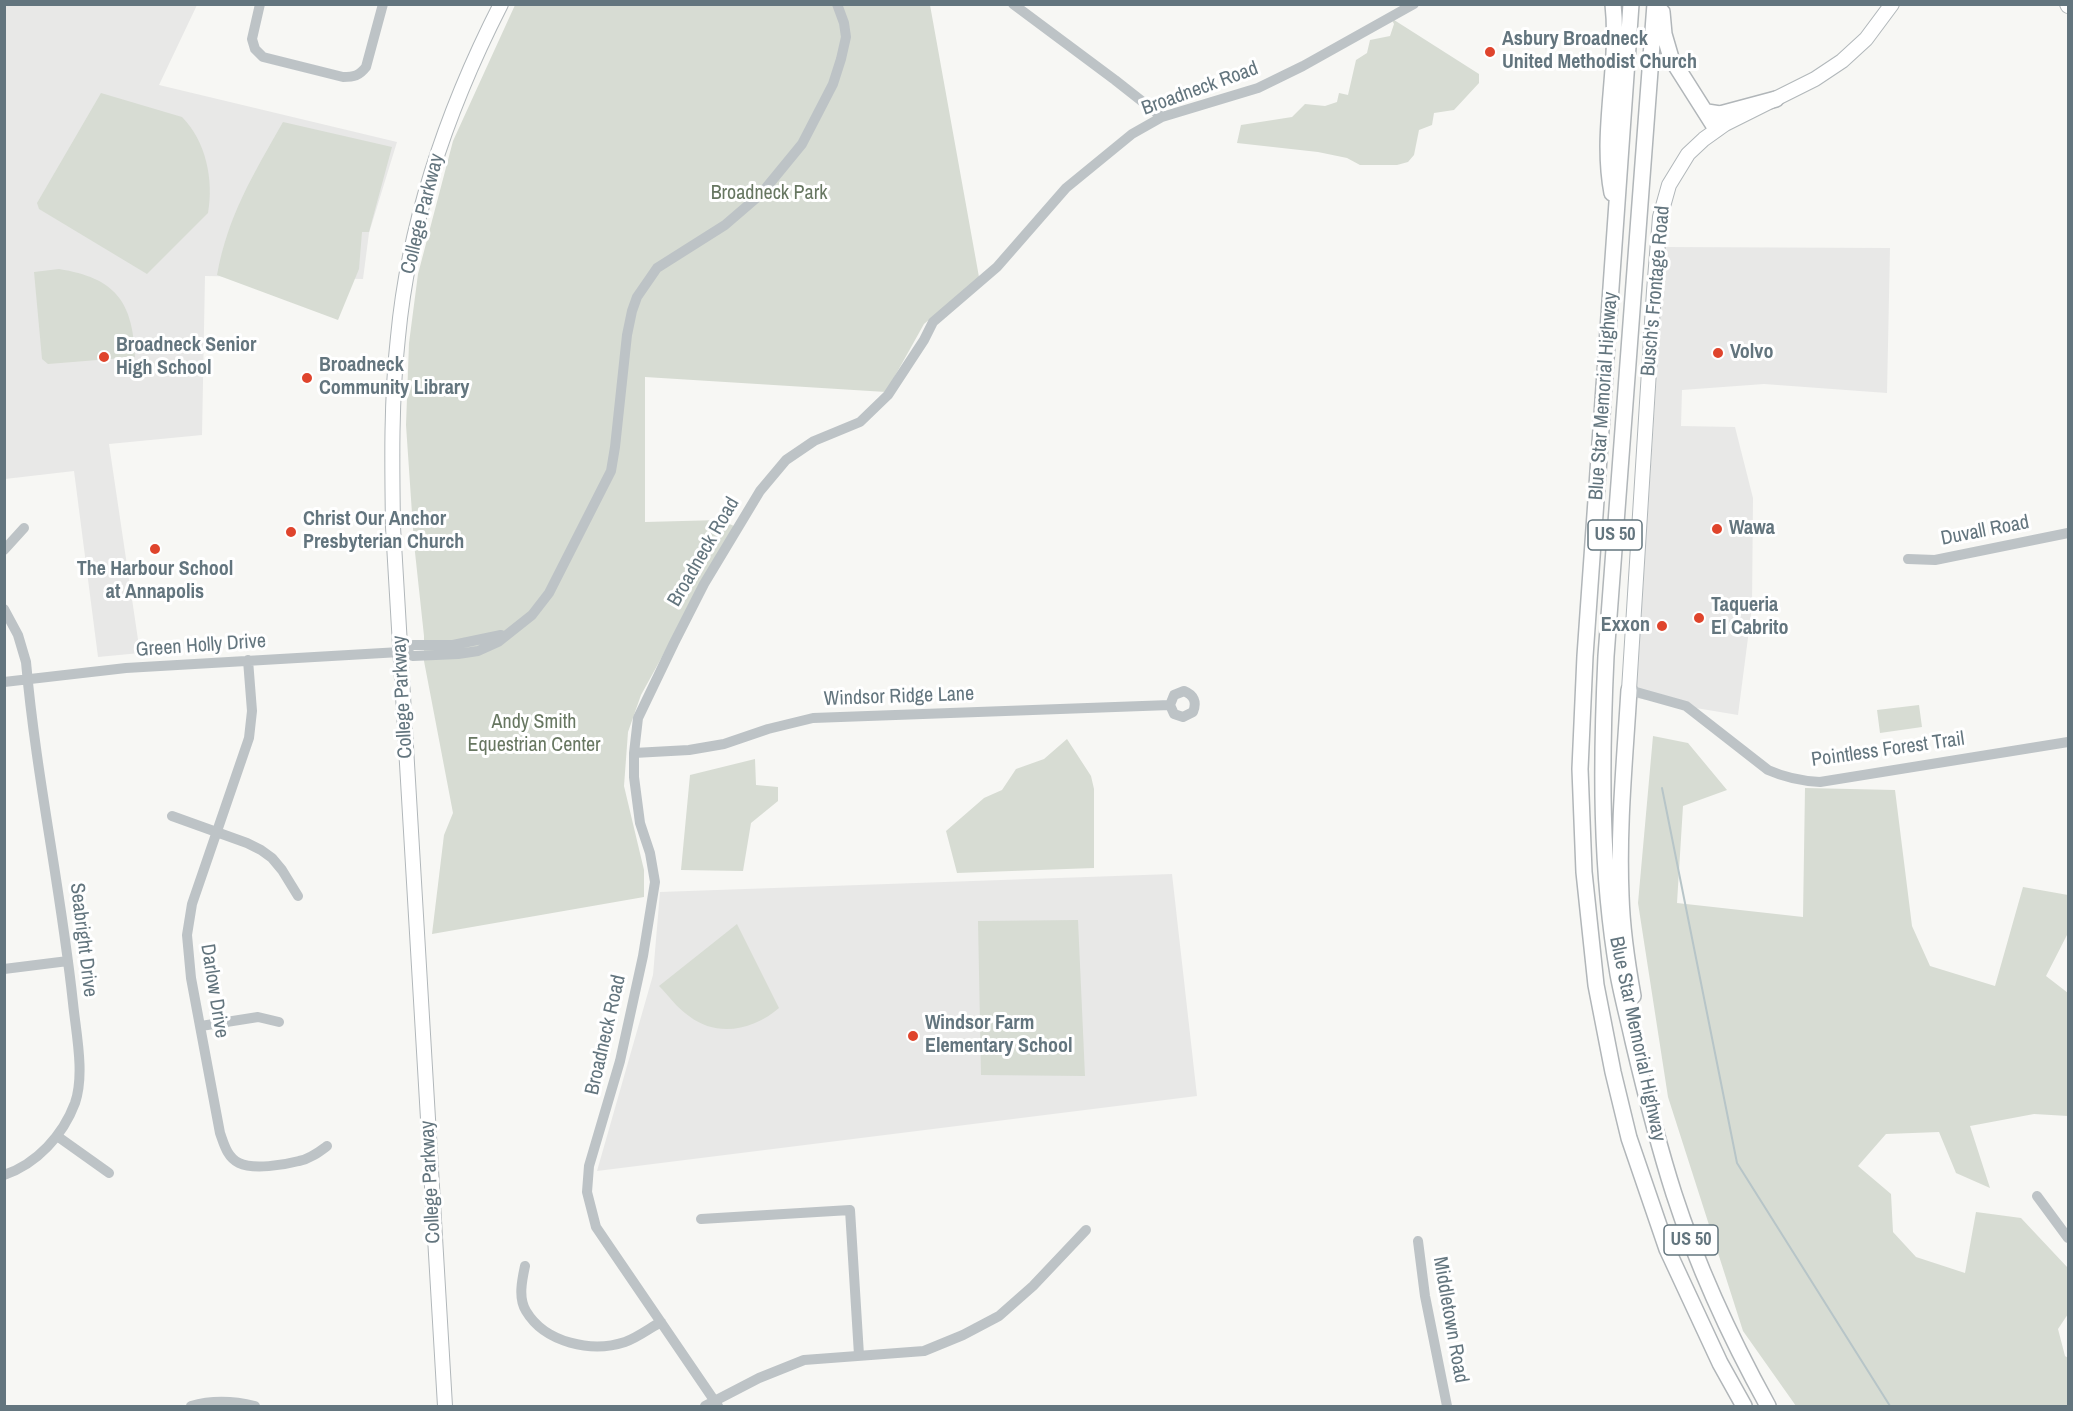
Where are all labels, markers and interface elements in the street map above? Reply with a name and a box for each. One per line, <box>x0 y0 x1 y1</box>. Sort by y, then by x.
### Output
place label: Asbury Broadneck United Methodist Church <box>1502 28 1697 75</box>
marker: Asbury Broadneck United Methodist Church <box>1483 45 1497 59</box>
street label: Broadneck Road <box>1138 57 1262 121</box>
street label: College Parkway <box>396 151 450 277</box>
park label: Broadneck Park <box>711 182 827 206</box>
street label: Busch's Frontage Road <box>1637 205 1675 377</box>
street label: Blue Star Memorial Highway <box>1585 291 1623 501</box>
place label: Broadneck Senior High School <box>116 334 256 381</box>
place label: Volvo <box>1730 341 1773 365</box>
marker: Volvo <box>1711 346 1725 360</box>
marker: Broadneck Senior High School <box>97 350 111 364</box>
place label: Broadneck Community Library <box>319 354 469 401</box>
marker: Broadneck Community Library <box>300 371 314 385</box>
street label: Broadneck Road <box>663 493 745 611</box>
place label: Christ Our Anchor Presbyterian Church <box>303 508 464 555</box>
street label: Duvall Road <box>1939 511 2031 551</box>
place label: Wawa <box>1729 517 1775 541</box>
road number: US 50 <box>1588 520 1642 550</box>
marker: Wawa <box>1710 522 1724 536</box>
marker: Christ Our Anchor Presbyterian Church <box>284 525 298 539</box>
marker: The Harbour School at Annapolis <box>148 542 162 556</box>
place label: The Harbour School at Annapolis <box>77 558 233 605</box>
place label: Taqueria El Cabrito <box>1711 594 1788 641</box>
marker: Taqueria El Cabrito <box>1692 611 1706 625</box>
place label: Exxon <box>1601 614 1650 638</box>
marker: Exxon <box>1655 619 1669 633</box>
street label: Green Holly Drive <box>135 629 267 663</box>
street label: College Parkway <box>388 635 418 759</box>
street label: Windsor Ridge Lane <box>823 682 975 712</box>
park label: Andy Smith Equestrian Center <box>467 711 601 758</box>
street label: Pointless Forest Trail <box>1810 727 1966 773</box>
street label: Seabright Drive <box>64 882 102 998</box>
street label: Blue Star Memorial Highway <box>1604 934 1670 1144</box>
street label: Darlow Drive <box>195 942 233 1040</box>
street label: Broadneck Road <box>581 973 631 1097</box>
place label: Windsor Farm Elementary School <box>925 1012 1073 1059</box>
marker: Windsor Farm Elementary School <box>906 1029 920 1043</box>
street label: College Parkway <box>416 1120 446 1244</box>
road number: US 50 <box>1664 1225 1718 1255</box>
street label: Middletown Road <box>1427 1255 1473 1385</box>

